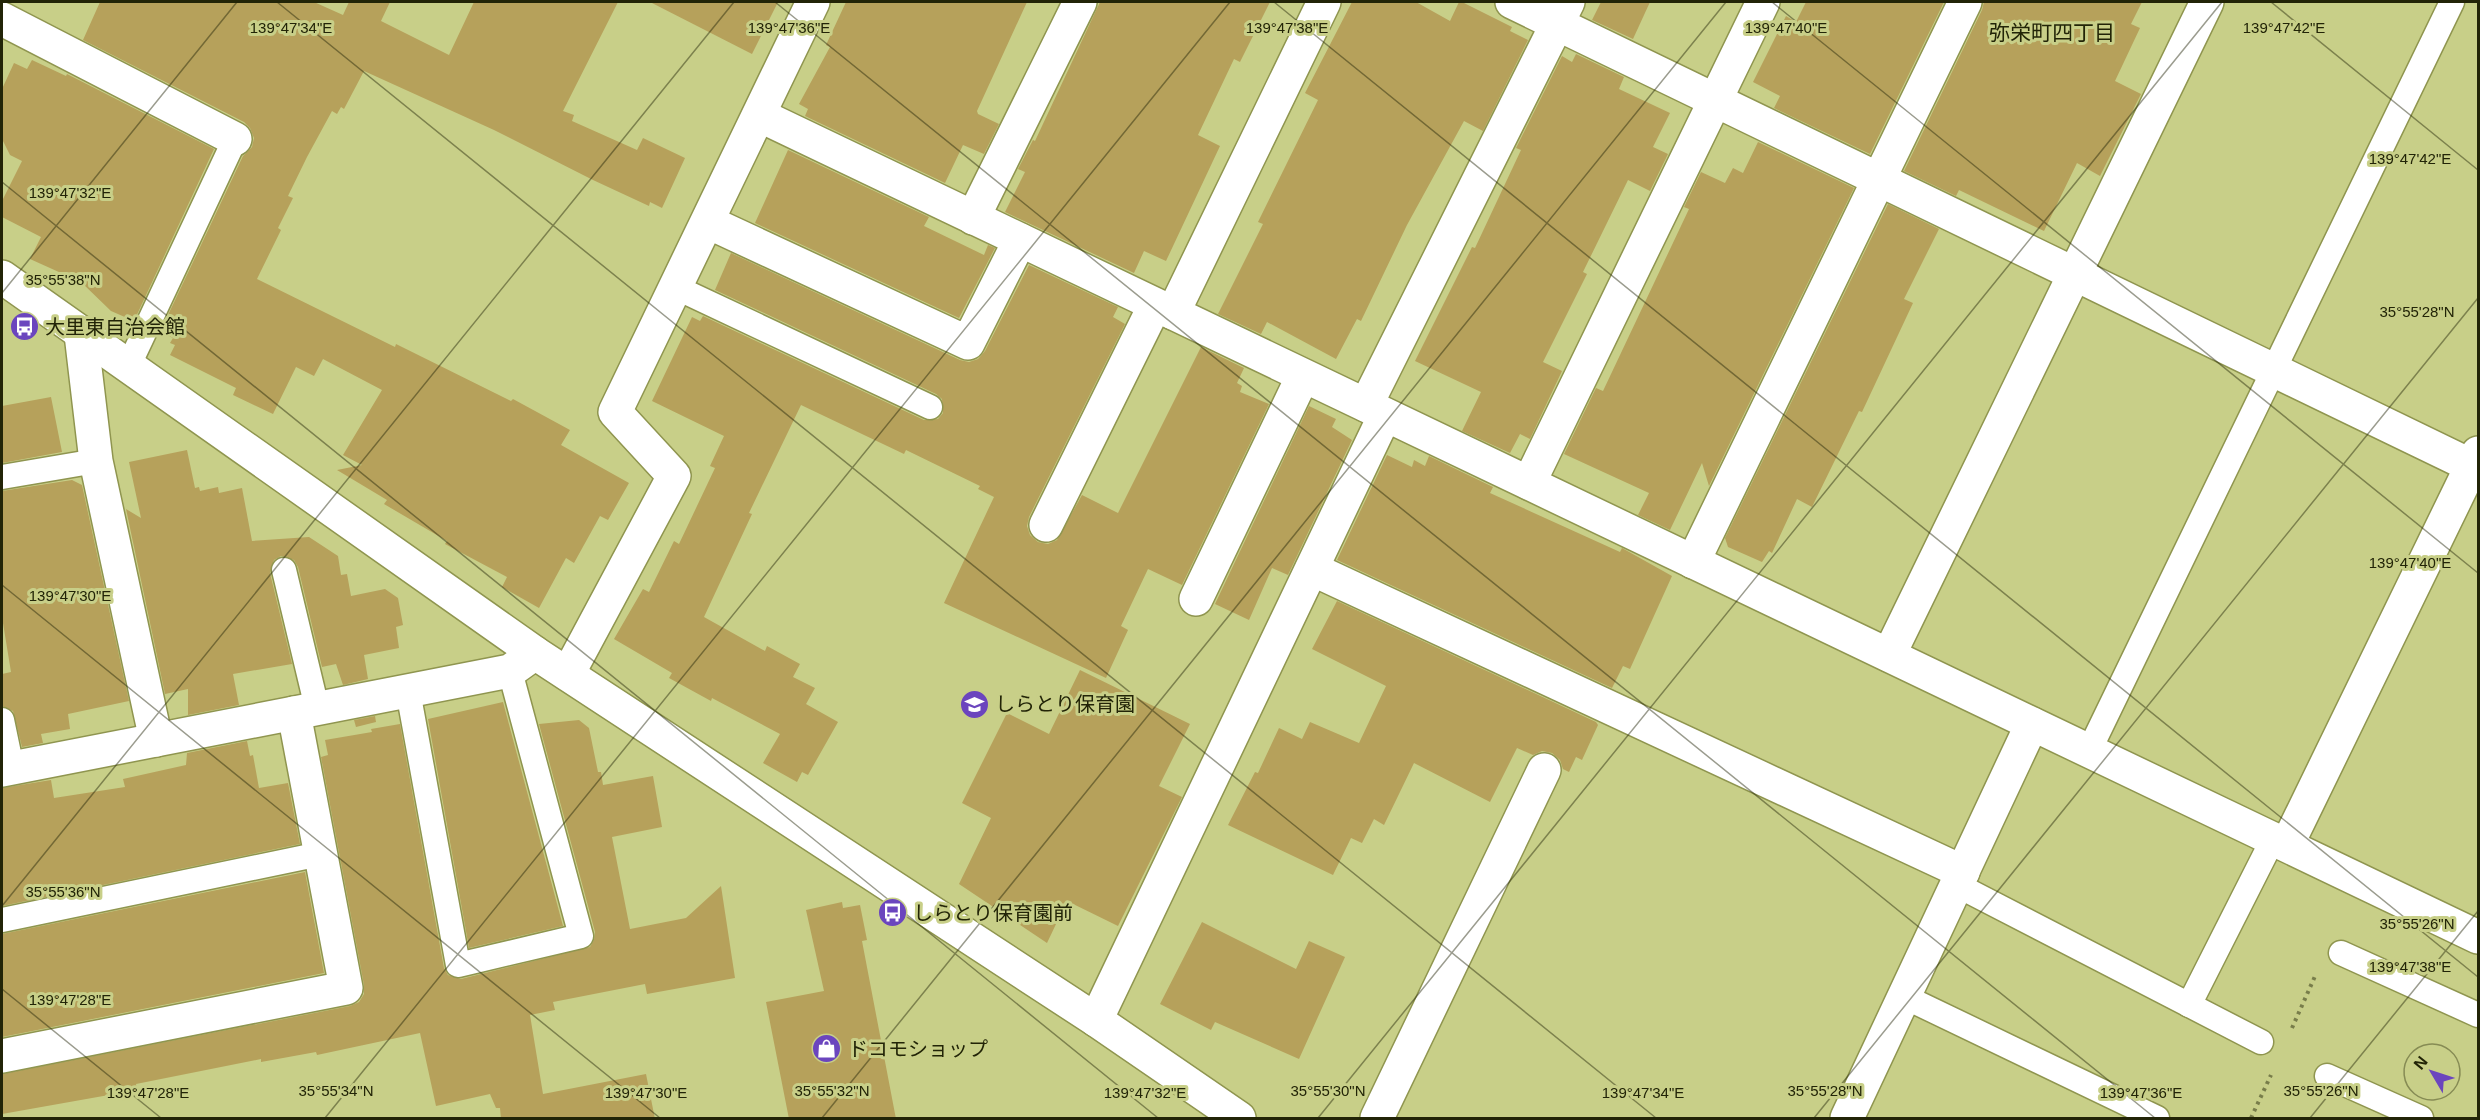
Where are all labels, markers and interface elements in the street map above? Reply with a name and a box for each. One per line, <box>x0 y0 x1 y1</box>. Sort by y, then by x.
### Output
text: 139°47'34"E <box>250 19 332 36</box>
text: 139°47'36"E <box>748 19 830 36</box>
text: 139°47'38"E <box>1246 19 1328 36</box>
text: 139°47'40"E <box>1745 19 1827 36</box>
text: 139°47'42"E <box>2243 19 2325 36</box>
district label: 弥栄町四丁目 <box>1989 21 2115 44</box>
text: 139°47'42"E <box>2369 150 2451 167</box>
text: 139°47'32"E <box>29 184 111 201</box>
text: 35°55'38"N <box>25 271 101 288</box>
text: 35°55'28"N <box>2379 303 2455 320</box>
bus stop icon: 大里東自治会館 <box>8 311 40 343</box>
place label: 大里東自治会館 <box>45 316 185 338</box>
text: 139°47'40"E <box>2369 554 2451 571</box>
text: 139°47'30"E <box>29 587 111 604</box>
school or university icon: しらとり保育園 <box>958 688 990 720</box>
place label: しらとり保育園 <box>995 693 1135 715</box>
text: 35°55'36"N <box>25 883 101 900</box>
bus stop icon: しらとり保育園前 <box>876 897 908 929</box>
place label: しらとり保育園前 <box>913 902 1073 924</box>
text: 35°55'26"N <box>2379 915 2455 932</box>
text: 139°47'38"E <box>2369 958 2451 975</box>
text: 139°47'28"E <box>29 991 111 1008</box>
shop icon: ドコモショップ <box>811 1033 843 1065</box>
place label: ドコモショップ <box>848 1038 988 1060</box>
north arrow <box>2402 1042 2462 1102</box>
text: N <box>2410 1053 2431 1073</box>
text: 35°55'34"N <box>298 1082 374 1099</box>
text: 35°55'32"N <box>794 1082 870 1099</box>
text: 35°55'30"N <box>1290 1082 1366 1099</box>
text: 35°55'28"N <box>1787 1082 1863 1099</box>
text: 35°55'26"N <box>2283 1082 2359 1099</box>
text: 139°47'28"E <box>107 1084 189 1101</box>
text: 139°47'30"E <box>605 1084 687 1101</box>
text: 139°47'32"E <box>1104 1084 1186 1101</box>
text: 139°47'34"E <box>1602 1084 1684 1101</box>
text: 139°47'36"E <box>2100 1084 2182 1101</box>

